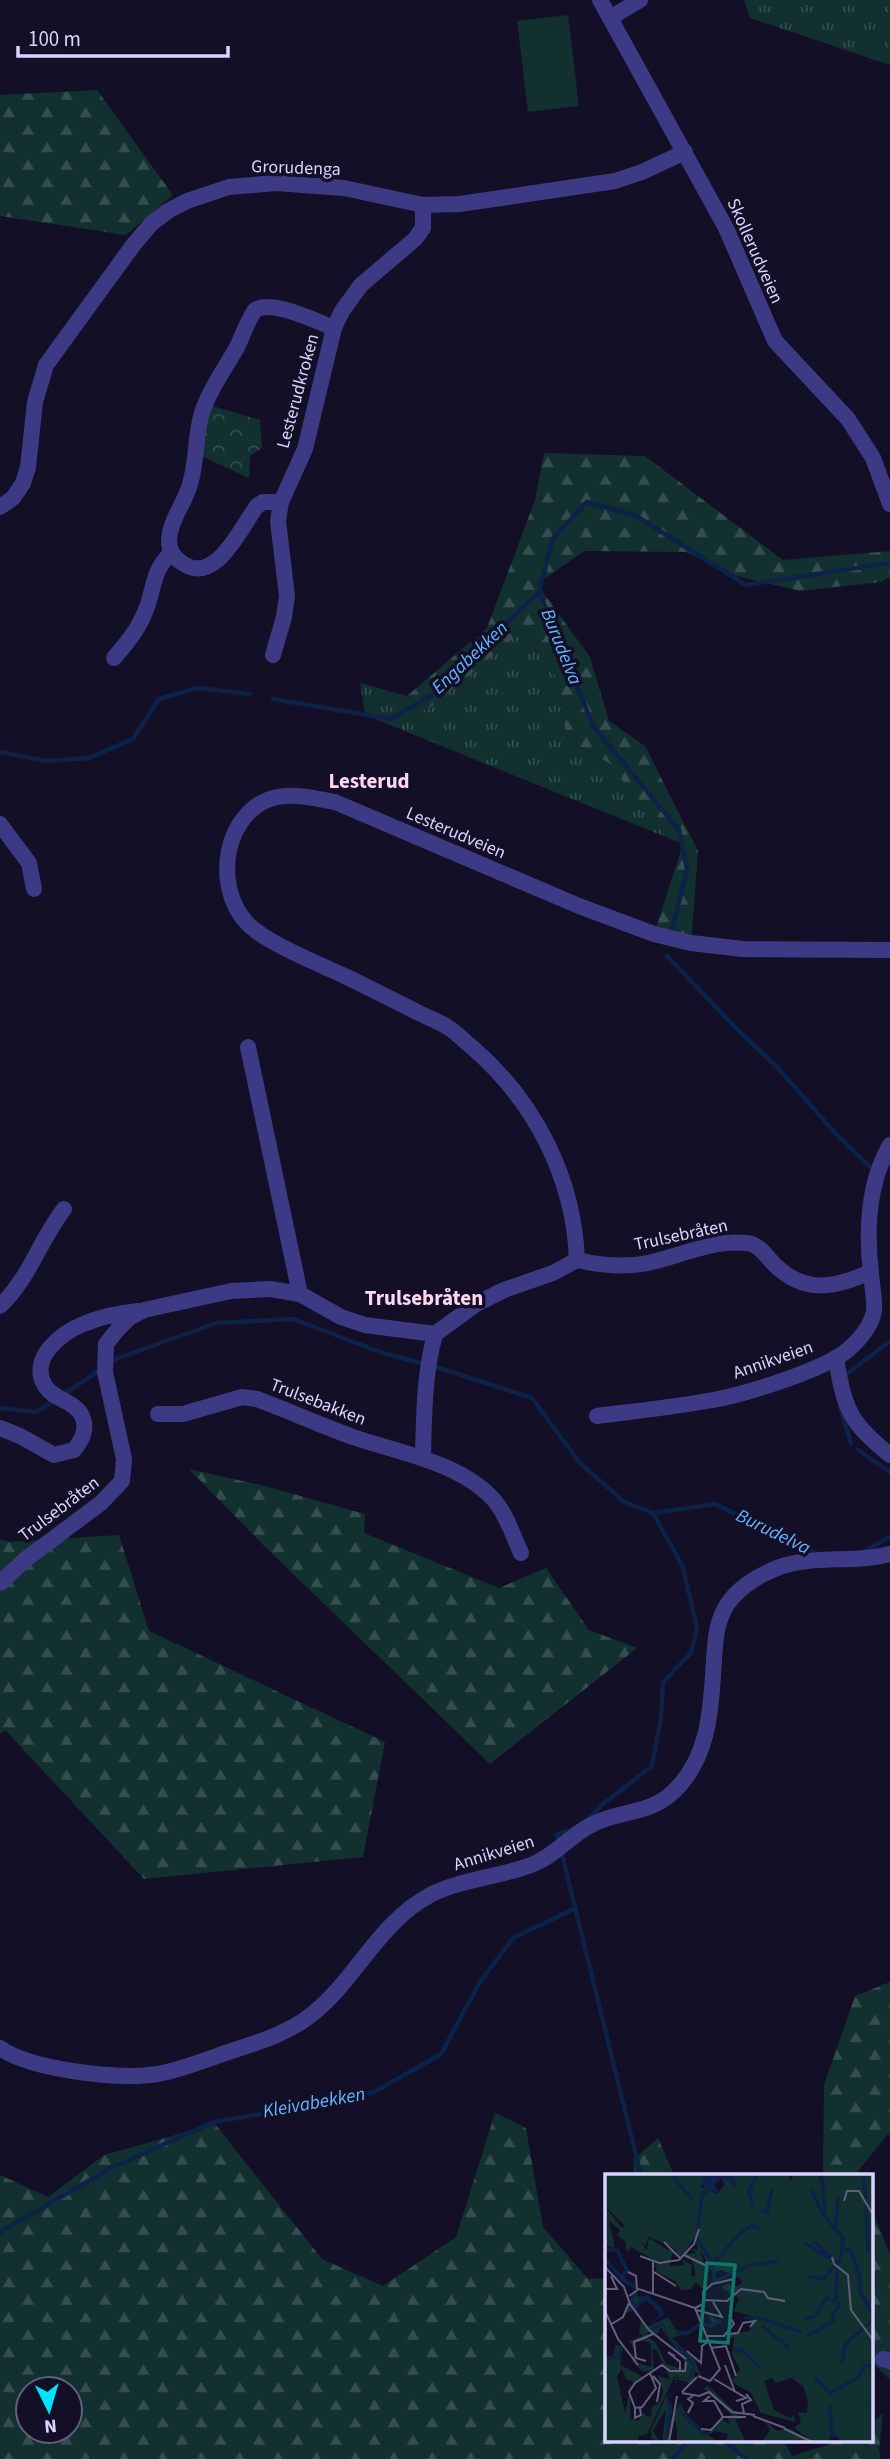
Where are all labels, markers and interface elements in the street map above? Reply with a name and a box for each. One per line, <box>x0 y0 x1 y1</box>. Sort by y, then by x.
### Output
scale bar <box>18 14 228 58</box>
text: 100 m <box>28 24 81 54</box>
street label: Grorudenga <box>251 154 341 182</box>
street label: Skollerudveien <box>721 195 789 307</box>
street label: Lesterudkroken <box>271 331 325 451</box>
water label: Burudelva <box>534 605 588 689</box>
water label: Engabekken <box>426 615 514 701</box>
district label: Lesterud <box>328 766 410 796</box>
street label: Lesterudveien <box>402 801 510 865</box>
street label: Trulsebråten <box>632 1213 730 1257</box>
district label: Trulsebråten <box>365 1283 483 1313</box>
street label: Annikveien <box>730 1335 816 1385</box>
street label: Trulsebakken <box>266 1372 370 1432</box>
street label: Trulsebråten <box>13 1470 105 1548</box>
water label: Burudelva <box>731 1502 815 1562</box>
street label: Annikveien <box>451 1829 537 1877</box>
water label: Kleivabekken <box>261 2081 367 2125</box>
inset map <box>605 2174 872 2442</box>
north arrow <box>14 2375 84 2445</box>
text: N <box>43 2411 58 2439</box>

